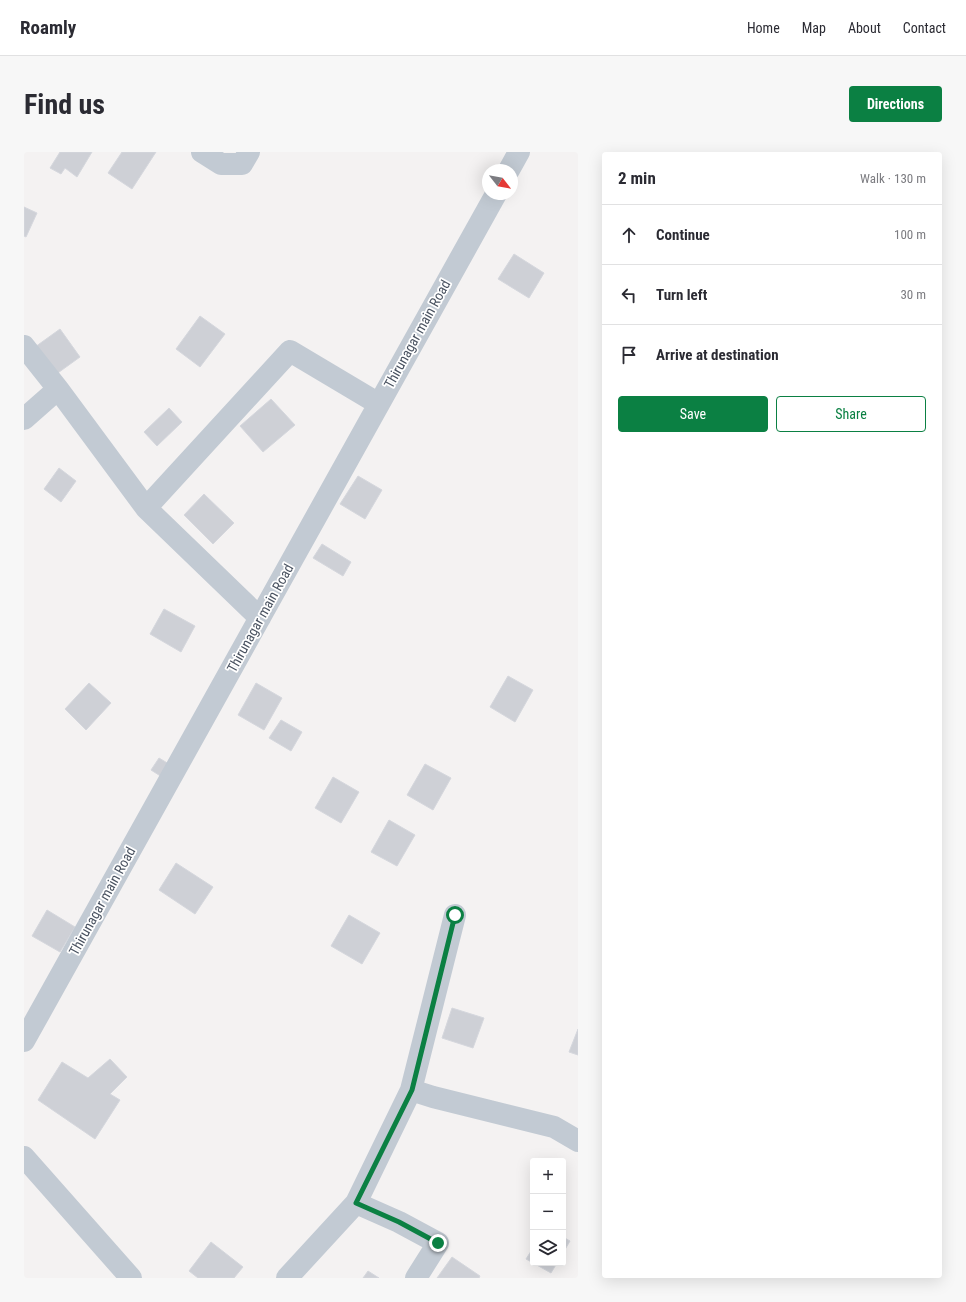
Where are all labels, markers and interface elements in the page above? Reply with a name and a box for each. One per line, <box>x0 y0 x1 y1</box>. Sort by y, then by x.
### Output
text: Roamly <box>20 16 76 39</box>
text: Home <box>747 20 780 36</box>
text: Map <box>802 20 826 36</box>
text: About <box>848 20 881 36</box>
text: Contact <box>903 20 946 36</box>
button: Directions <box>849 86 942 122</box>
text: Find us <box>24 88 105 121</box>
north arrow <box>482 164 518 200</box>
text: 2 min <box>618 168 656 188</box>
text: Walk · 130 m <box>860 171 926 186</box>
icon: ahead <box>618 224 640 246</box>
text: Continue <box>656 226 710 244</box>
text: 100 m <box>894 227 926 242</box>
street label: Thirunagar main Road <box>381 277 453 391</box>
icon: left <box>618 284 640 306</box>
text: Turn left <box>656 286 707 304</box>
text: 30 m <box>900 287 926 302</box>
icon: arrive <box>618 344 640 366</box>
text: Arrive at destination <box>656 346 779 364</box>
button: Save <box>618 396 768 432</box>
button: Share <box>776 396 926 432</box>
street label: Thirunagar main Road <box>224 561 296 675</box>
street label: Thirunagar main Road <box>66 844 138 958</box>
route start <box>446 906 464 924</box>
map controls <box>530 1158 566 1266</box>
button: + <box>530 1158 566 1194</box>
button: − <box>530 1194 566 1230</box>
button: layers <box>530 1230 566 1266</box>
route end <box>429 1234 447 1252</box>

